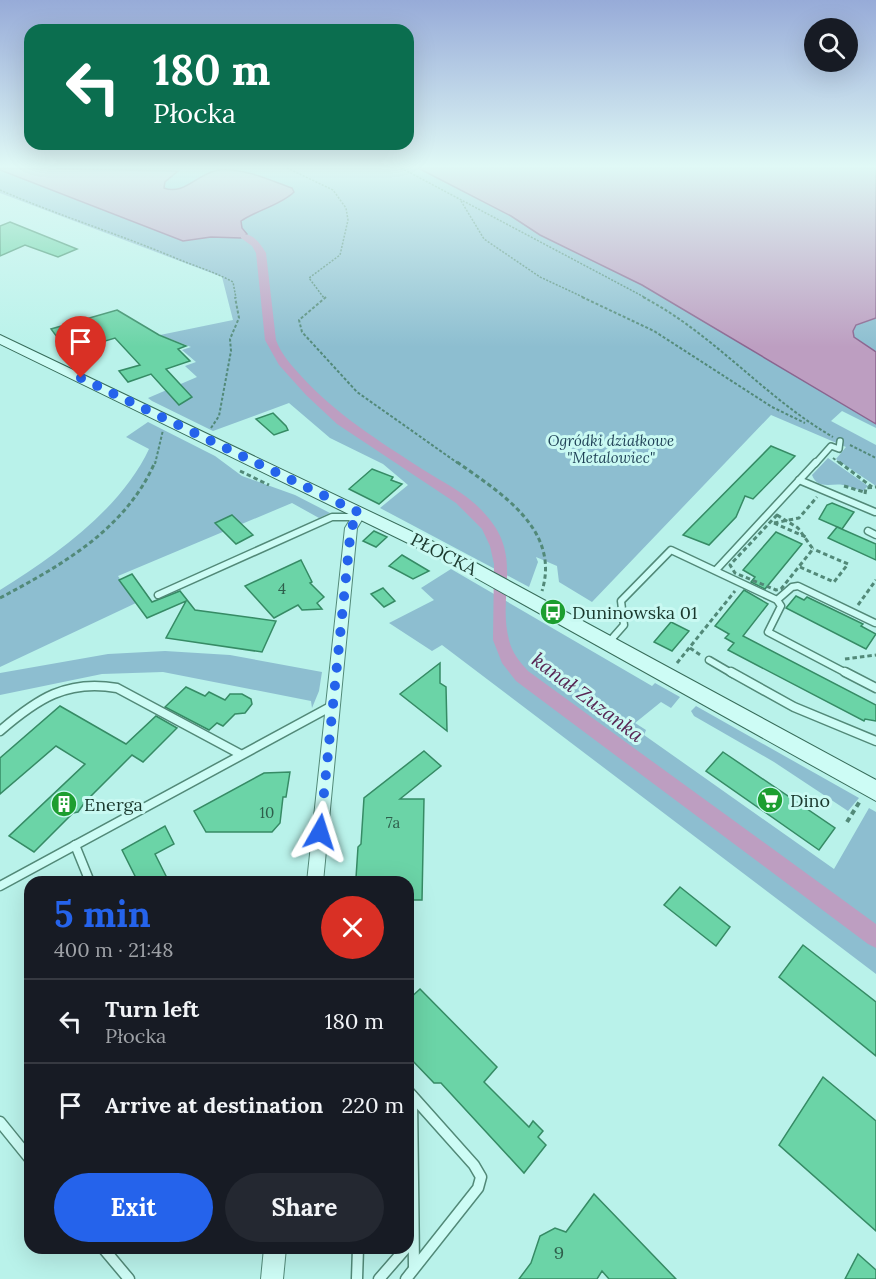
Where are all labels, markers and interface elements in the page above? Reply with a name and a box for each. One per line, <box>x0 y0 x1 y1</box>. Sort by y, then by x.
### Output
map controls <box>804 18 858 72</box>
button: search <box>804 18 858 72</box>
text: 180 m <box>153 43 270 97</box>
icon: left <box>54 48 132 126</box>
text: Płocka <box>153 96 236 130</box>
pin <box>55 316 106 378</box>
icon: arrive <box>64 325 97 358</box>
park label: Ogródki działkowe "Metalowiec" <box>548 431 674 467</box>
street label: PŁOCKA <box>407 528 482 581</box>
house number: 4 <box>278 579 286 598</box>
bus stop icon: Duninowska 01 <box>538 597 568 627</box>
place label: Duninowska 01 <box>572 601 698 624</box>
water label: kanał Zuzanka <box>527 647 649 747</box>
supermarket icon: Dino <box>755 785 785 815</box>
building icon: Energa <box>49 789 79 819</box>
place label: Dino <box>790 789 830 812</box>
place label: Energa <box>84 793 143 816</box>
position arrow <box>288 800 352 864</box>
house number: 10 <box>260 803 274 822</box>
house number: 7a <box>386 813 401 832</box>
text: 5 min <box>54 891 151 937</box>
button: close <box>321 896 384 959</box>
text: 400 m · 21:48 <box>54 937 173 962</box>
text: Turn left <box>105 995 199 1023</box>
icon: left <box>54 1005 87 1038</box>
text: 180 m <box>325 1007 384 1035</box>
text: Płocka <box>105 1023 166 1048</box>
icon: arrive <box>54 1089 87 1122</box>
text: Arrive at destination <box>105 1091 323 1119</box>
text: 220 m <box>341 1091 404 1119</box>
button: Exit <box>54 1173 213 1242</box>
button: Share <box>225 1173 384 1242</box>
house number: 9 <box>554 1241 564 1264</box>

